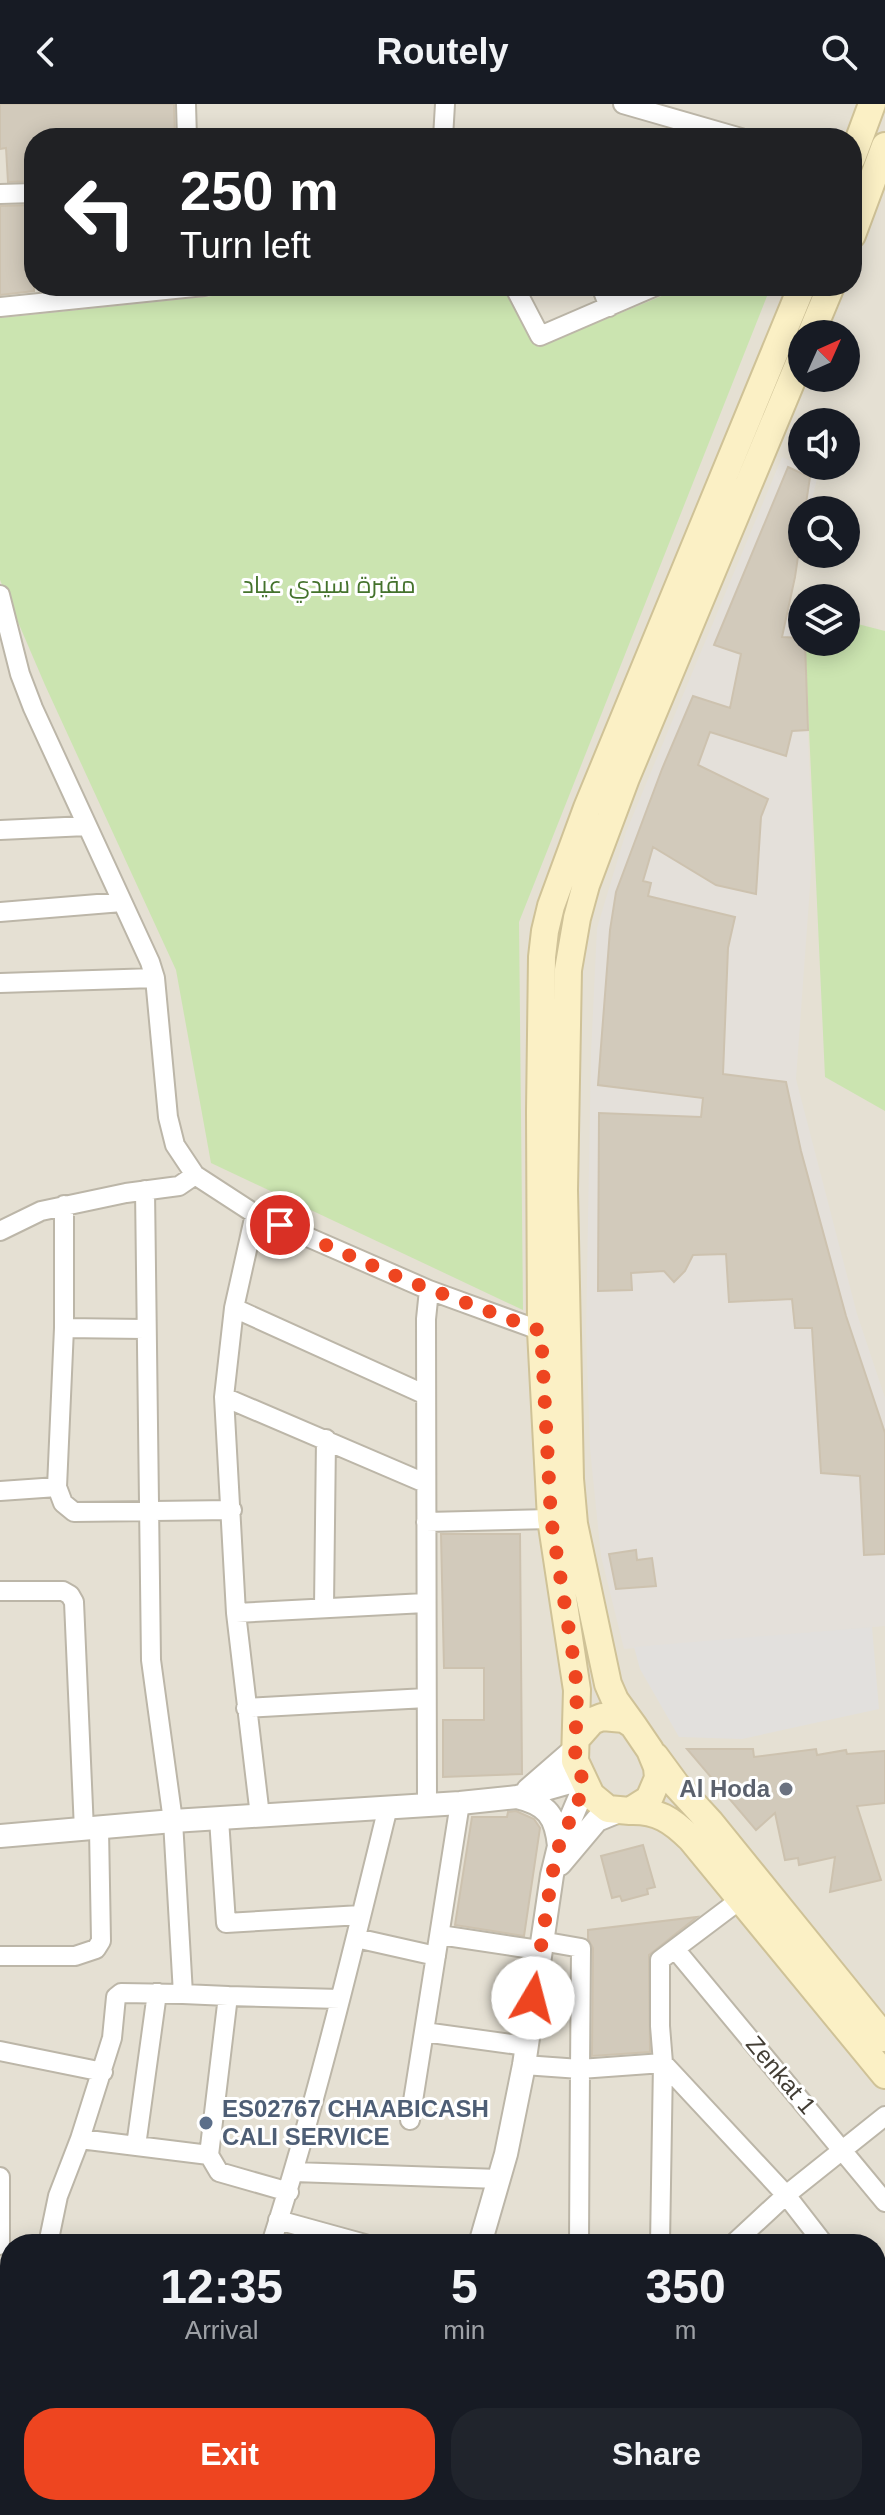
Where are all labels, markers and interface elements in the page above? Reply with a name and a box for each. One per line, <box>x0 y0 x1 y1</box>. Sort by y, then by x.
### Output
icon: back <box>24 30 68 74</box>
icon: search <box>817 30 861 74</box>
text: Routely <box>376 31 509 72</box>
text: 250 m <box>180 159 339 222</box>
icon: left <box>48 160 152 264</box>
text: Turn left <box>180 225 311 266</box>
north arrow <box>788 320 860 392</box>
map controls <box>788 320 860 656</box>
button: sound <box>788 408 860 480</box>
button: search <box>788 496 860 568</box>
park label: مقبرة سيدي عياد <box>242 571 416 603</box>
button: layers <box>788 584 860 656</box>
pin <box>246 1191 314 1259</box>
icon: arrive <box>258 1203 302 1247</box>
place label: Al Hoda <box>679 1775 771 1802</box>
marker: Al Hoda <box>777 1780 795 1798</box>
position arrow <box>491 1956 575 2040</box>
street label: Zenkat 1 <box>741 2030 822 2119</box>
place label: ES02767 CHAABICASH CALI SERVICE <box>222 2095 489 2150</box>
marker: ES02767 CHAABICASH CALI SERVICE <box>197 2114 215 2132</box>
text: 12:35 <box>160 2260 283 2313</box>
text: 5 <box>451 2260 478 2313</box>
text: 350 <box>646 2260 726 2313</box>
text: Arrival <box>185 2315 259 2345</box>
text: min <box>443 2315 485 2345</box>
text: m <box>675 2315 696 2345</box>
button: Exit <box>24 2408 435 2500</box>
button: Share <box>451 2408 862 2500</box>

